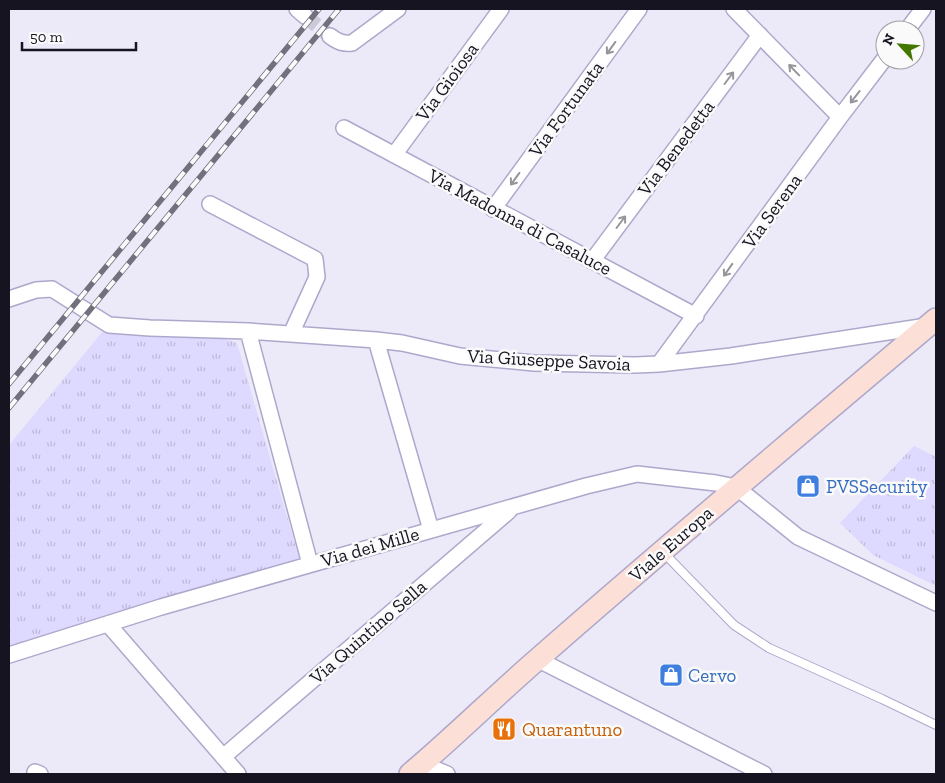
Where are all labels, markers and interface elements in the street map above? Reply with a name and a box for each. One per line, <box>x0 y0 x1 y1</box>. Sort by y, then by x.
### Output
scale bar <box>22 20 136 52</box>
north arrow <box>875 20 925 70</box>
text: 50 m <box>30 28 63 46</box>
text: N <box>879 31 899 48</box>
street label: Via Gioiosa <box>410 38 483 127</box>
one-way arrow <box>605 41 616 54</box>
street label: Via Fortunata <box>523 57 608 162</box>
one-way arrow <box>788 64 800 76</box>
one-way arrow <box>723 71 734 85</box>
one-way arrow <box>850 90 861 103</box>
street label: Via Benedetta <box>632 96 719 201</box>
street label: Via Madonna di Casaluce <box>423 163 616 280</box>
street label: Via Serena <box>737 169 807 254</box>
one-way arrow <box>509 172 520 185</box>
one-way arrow <box>616 216 627 229</box>
one-way arrow <box>723 263 733 277</box>
street label: Via Giuseppe Savoia <box>466 344 631 376</box>
shop icon: PVSSecurity <box>795 473 821 499</box>
place label: PVSSecurity <box>826 475 928 498</box>
street label: Viale Europa <box>623 501 718 587</box>
street label: Via dei Mille <box>317 522 422 572</box>
street label: Via Quintino Sella <box>304 575 431 690</box>
shop icon: Cervo <box>658 662 684 688</box>
place label: Cervo <box>688 664 737 687</box>
restaurant icon: Quarantuno <box>491 716 517 742</box>
place label: Quarantuno <box>522 718 622 741</box>

